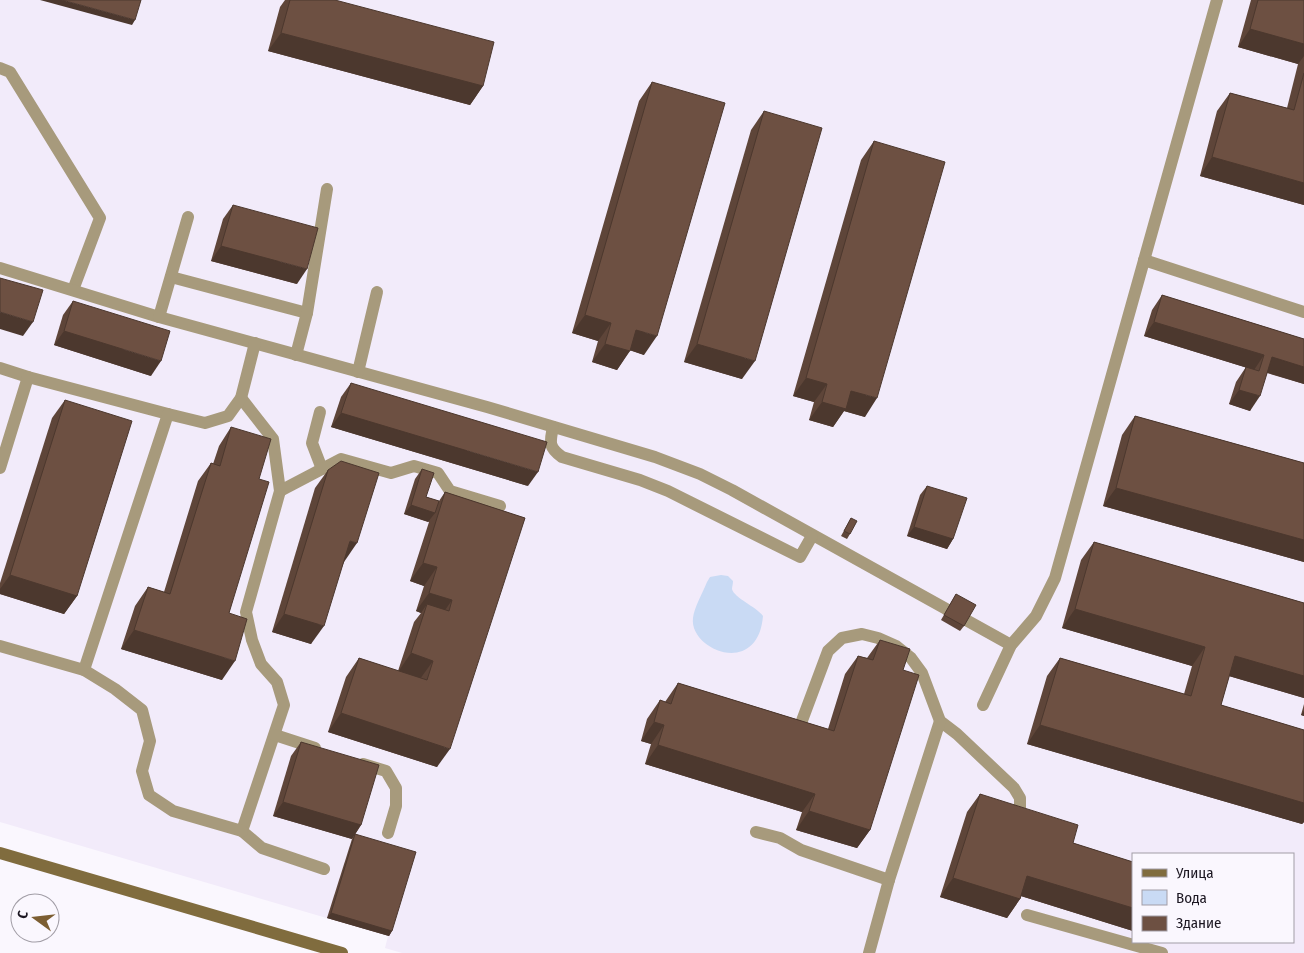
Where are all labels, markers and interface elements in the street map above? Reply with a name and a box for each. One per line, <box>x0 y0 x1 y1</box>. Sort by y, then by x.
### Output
legend <box>1132 853 1294 943</box>
text: Улица <box>1175 864 1214 882</box>
text: Вода <box>1176 889 1207 907</box>
north arrow <box>10 893 60 943</box>
text: С <box>14 908 32 921</box>
text: Здание <box>1176 914 1222 932</box>

